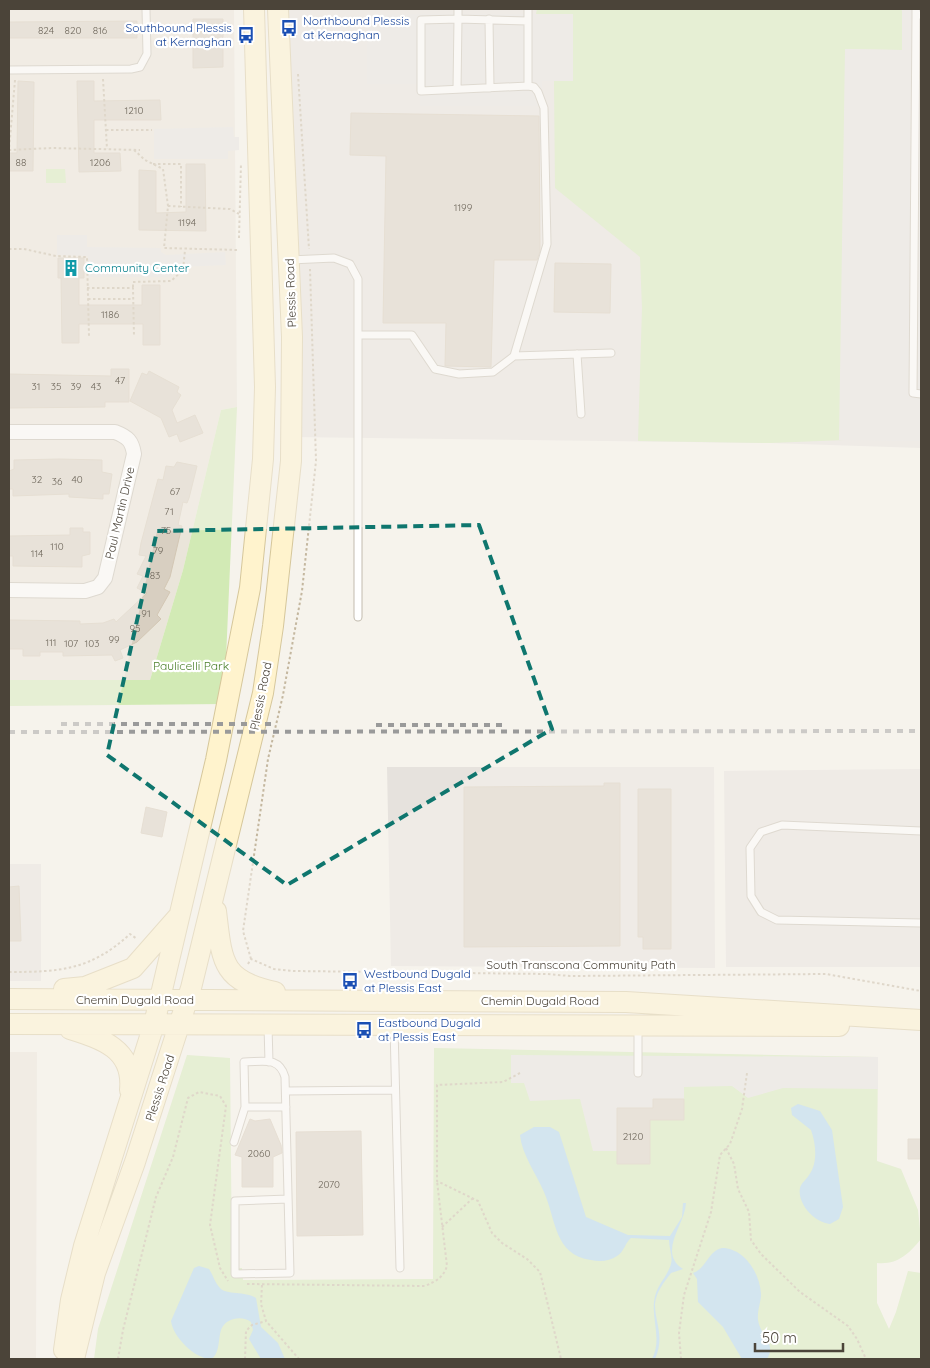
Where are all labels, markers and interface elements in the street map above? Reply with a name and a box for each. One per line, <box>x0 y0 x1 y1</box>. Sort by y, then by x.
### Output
place label: Northbound Plessis at Kernaghan <box>303 13 410 42</box>
bus stop icon: Northbound Plessis at Kernaghan <box>279 18 299 38</box>
place label: Southbound Plessis at Kernaghan <box>125 20 232 49</box>
house number: 824 <box>38 24 54 37</box>
house number: 820 <box>65 24 81 37</box>
house number: 816 <box>93 24 108 37</box>
bus stop icon: Southbound Plessis at Kernaghan <box>236 25 256 45</box>
house number: 1210 <box>125 104 143 117</box>
house number: 88 <box>16 156 26 169</box>
house number: 1206 <box>90 156 111 169</box>
house number: 1199 <box>454 201 473 214</box>
house number: 1194 <box>178 216 196 229</box>
building icon: Community Center <box>61 258 81 278</box>
street label: Plessis Road <box>282 258 299 328</box>
place label: Community Center <box>85 260 190 275</box>
house number: 1186 <box>101 308 120 321</box>
house number: 47 <box>115 374 125 387</box>
house number: 31 <box>32 380 40 393</box>
house number: 35 <box>51 380 61 393</box>
house number: 39 <box>71 380 82 393</box>
house number: 43 <box>91 380 101 393</box>
street label: Paul Martin Drive <box>102 465 138 561</box>
house number: 32 <box>32 473 43 486</box>
house number: 40 <box>71 473 83 486</box>
house number: 36 <box>52 475 63 488</box>
house number: 67 <box>170 485 180 498</box>
house number: 71 <box>164 505 174 518</box>
house number: 75 <box>161 524 171 537</box>
house number: 110 <box>50 540 64 553</box>
house number: 79 <box>153 544 164 557</box>
house number: 114 <box>31 547 43 560</box>
house number: 83 <box>150 569 160 582</box>
house number: 91 <box>141 607 151 620</box>
house number: 95 <box>129 622 141 635</box>
house number: 99 <box>108 633 120 646</box>
house number: 111 <box>45 636 57 649</box>
house number: 107 <box>64 637 78 650</box>
house number: 103 <box>85 637 99 650</box>
park label: Paulicelli Park <box>153 658 229 673</box>
street label: Plessis Road <box>247 661 274 731</box>
street label: South Transcona Community Path <box>486 957 676 972</box>
place label: Westbound Dugald at Plessis East <box>364 966 471 995</box>
bus stop icon: Westbound Dugald at Plessis East <box>340 971 360 991</box>
street label: Chemin Dugald Road <box>76 992 194 1007</box>
street label: Chemin Dugald Road <box>481 993 599 1008</box>
place label: Eastbound Dugald at Plessis East <box>378 1015 481 1044</box>
bus stop icon: Eastbound Dugald at Plessis East <box>354 1020 374 1040</box>
street label: Plessis Road <box>142 1053 177 1123</box>
house number: 2120 <box>623 1130 643 1143</box>
house number: 2060 <box>248 1147 270 1160</box>
house number: 2070 <box>318 1178 340 1191</box>
scale bar <box>755 1320 842 1352</box>
text: 50 m <box>762 1328 797 1347</box>

